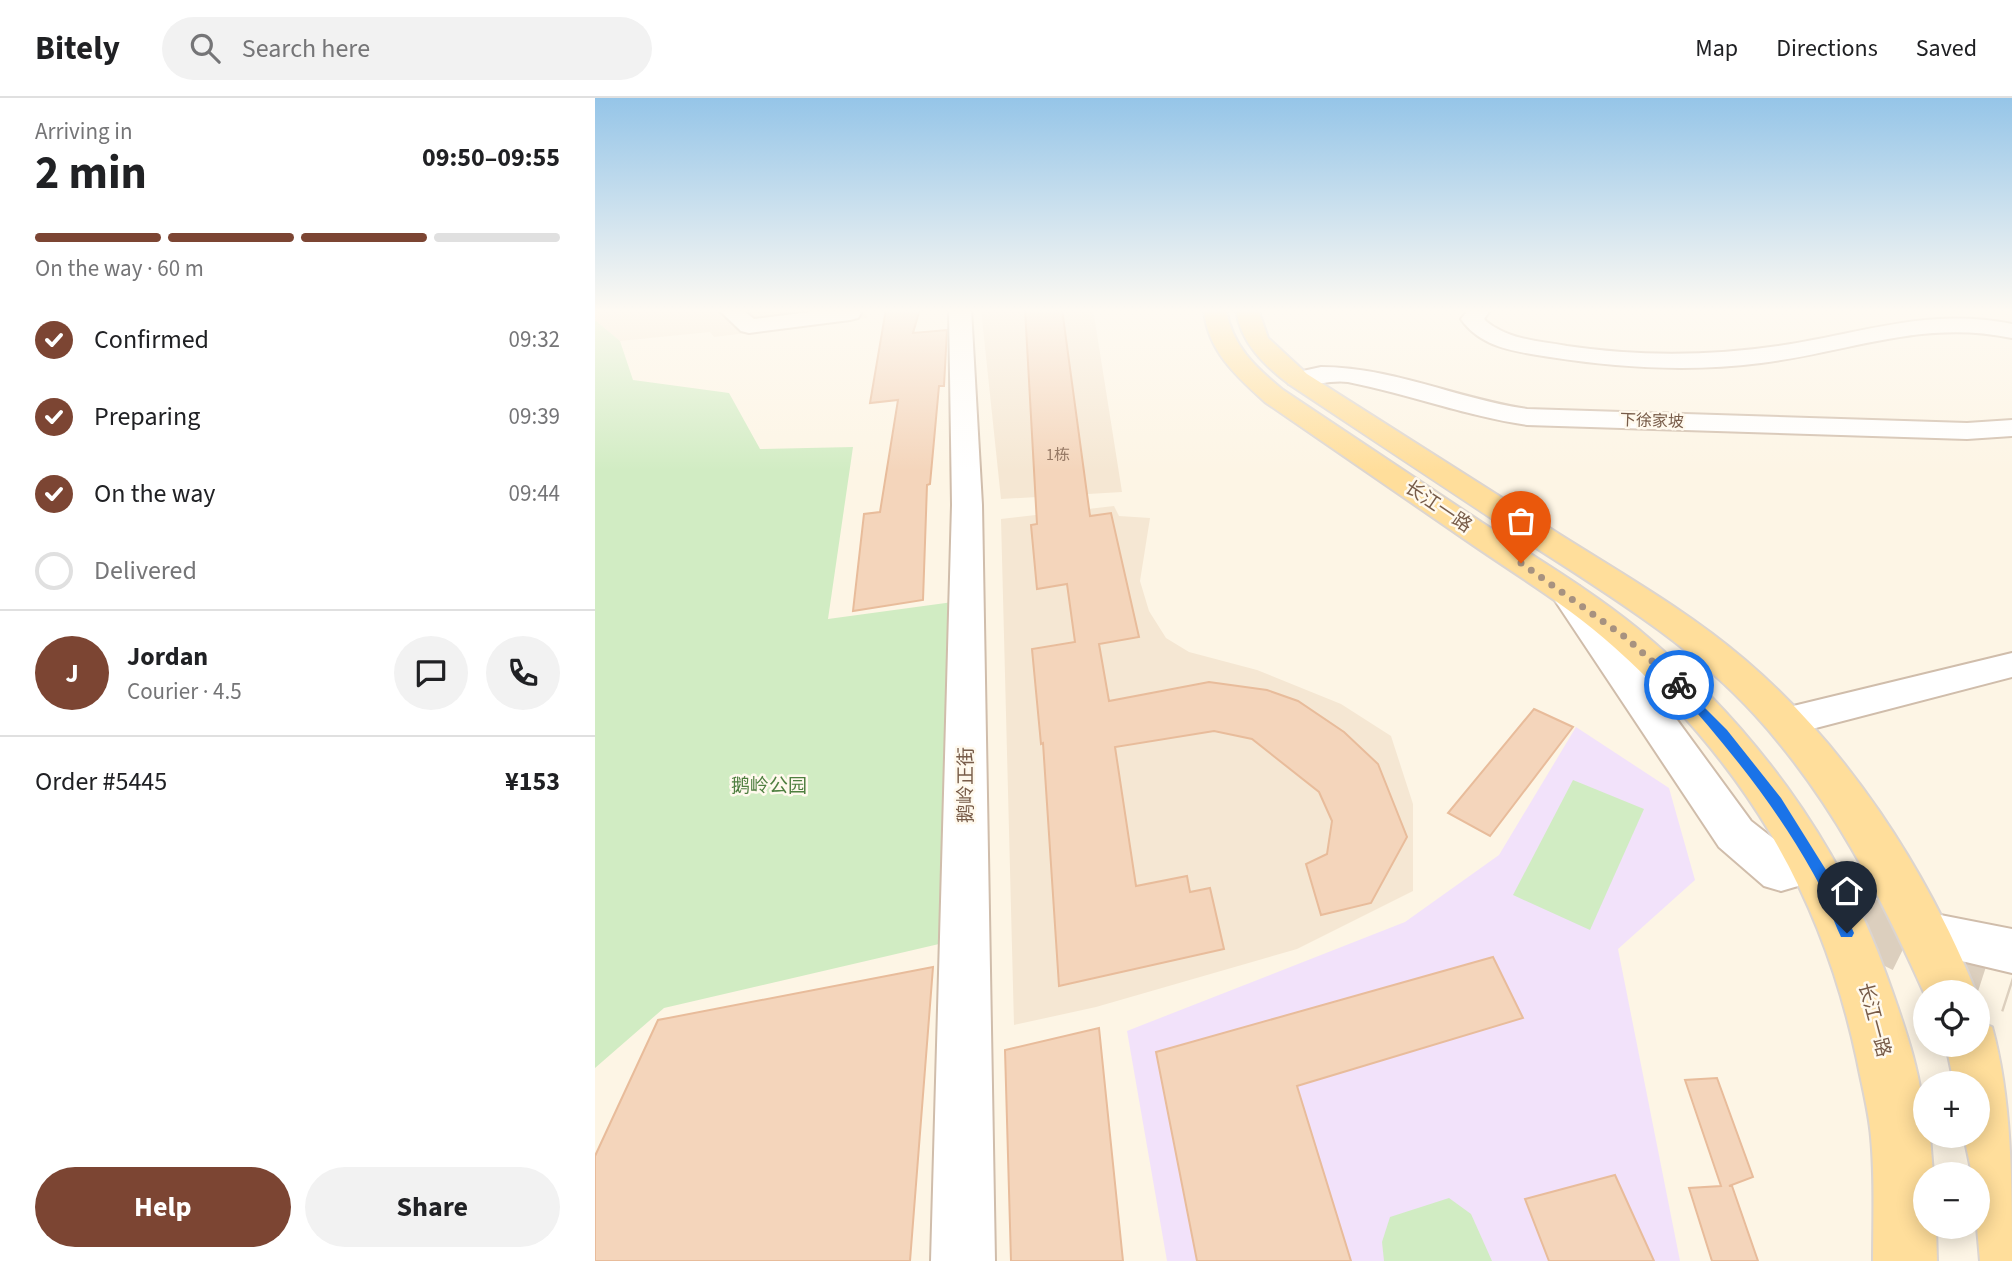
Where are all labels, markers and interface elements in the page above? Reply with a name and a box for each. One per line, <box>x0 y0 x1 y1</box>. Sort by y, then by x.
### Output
search box <box>162 17 652 80</box>
text: Bitely <box>35 25 120 72</box>
icon: search <box>186 29 224 67</box>
text: Search here <box>242 30 370 67</box>
text: Map <box>1695 31 1738 66</box>
text: Directions <box>1776 31 1878 66</box>
text: Saved <box>1916 31 1977 66</box>
text: Arriving in <box>35 115 133 148</box>
text: 09:50–09:55 <box>422 139 560 176</box>
text: 2 min <box>35 141 147 206</box>
text: On the way · 60 m <box>35 252 204 285</box>
icon: check <box>35 321 73 359</box>
text: Confirmed <box>94 321 209 358</box>
text: 09:32 <box>509 323 560 356</box>
icon: check <box>35 398 73 436</box>
text: Preparing <box>94 398 200 435</box>
text: 09:39 <box>509 400 560 433</box>
street label: 下徐家坡 <box>1620 409 1684 433</box>
house number: 1栋 <box>1046 444 1070 466</box>
icon: check <box>35 475 73 513</box>
text: On the way <box>94 475 215 512</box>
street label: 长江一路 <box>1399 475 1477 539</box>
text: 09:44 <box>509 477 560 510</box>
pin <box>1491 491 1551 563</box>
icon: bag <box>1502 502 1540 540</box>
text: Delivered <box>94 552 197 589</box>
button: chat <box>394 636 468 710</box>
button: phone <box>486 636 560 710</box>
text: Jordan <box>127 638 208 675</box>
courier <box>1644 650 1714 720</box>
text: J <box>65 655 79 692</box>
icon: bike <box>1660 666 1698 704</box>
text: Courier · 4.5 <box>127 675 242 708</box>
street label: 鹅岭正街 <box>953 747 980 823</box>
text: Order #5445 <box>35 763 167 800</box>
text: ¥153 <box>505 763 560 800</box>
park label: 鹅岭公园 <box>731 773 807 800</box>
pin <box>1817 861 1877 933</box>
icon: home <box>1828 872 1866 910</box>
street label: 长江一路 <box>1851 980 1897 1060</box>
map controls <box>1913 980 1990 1239</box>
button: locate <box>1913 980 1990 1057</box>
button: + <box>1913 1071 1990 1148</box>
button: − <box>1913 1162 1990 1239</box>
button: Help <box>35 1167 291 1247</box>
button: Share <box>305 1167 560 1247</box>

